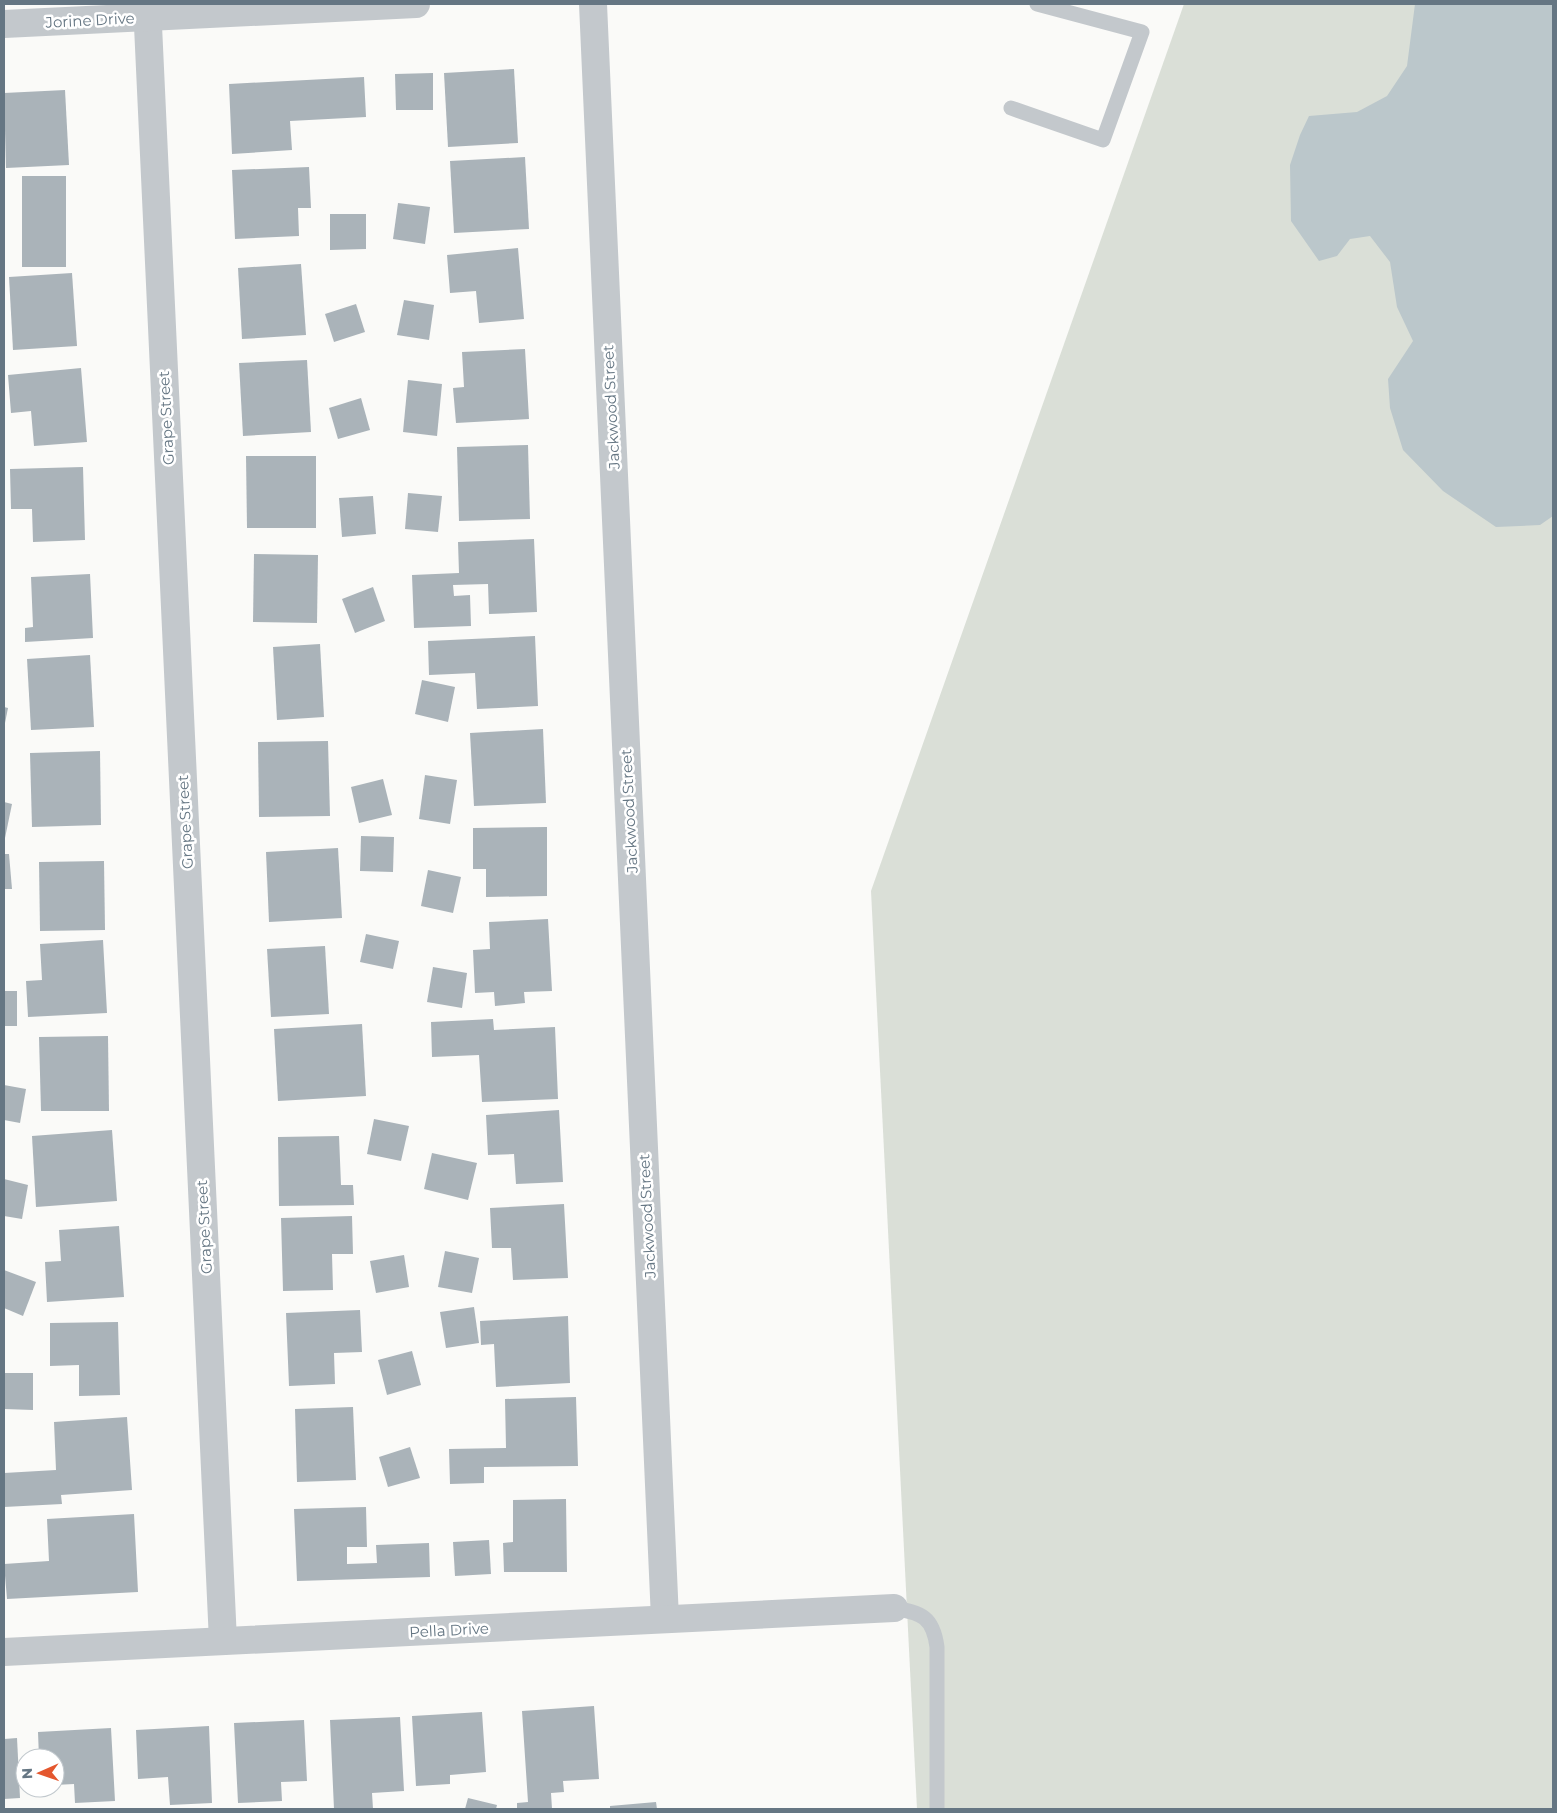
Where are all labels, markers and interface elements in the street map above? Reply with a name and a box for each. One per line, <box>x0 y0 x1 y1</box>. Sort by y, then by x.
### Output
street label: Jorine Drive <box>44 8 135 32</box>
street label: Jackwood Street <box>598 344 624 471</box>
street label: Grape Street <box>154 370 178 466</box>
street label: Jackwood Street <box>616 748 642 875</box>
street label: Grape Street <box>173 774 197 870</box>
street label: Jackwood Street <box>634 1153 660 1280</box>
street label: Grape Street <box>192 1179 216 1275</box>
street label: Pella Drive <box>409 1618 489 1642</box>
north arrow <box>15 1748 65 1798</box>
text: N <box>18 1767 36 1779</box>

